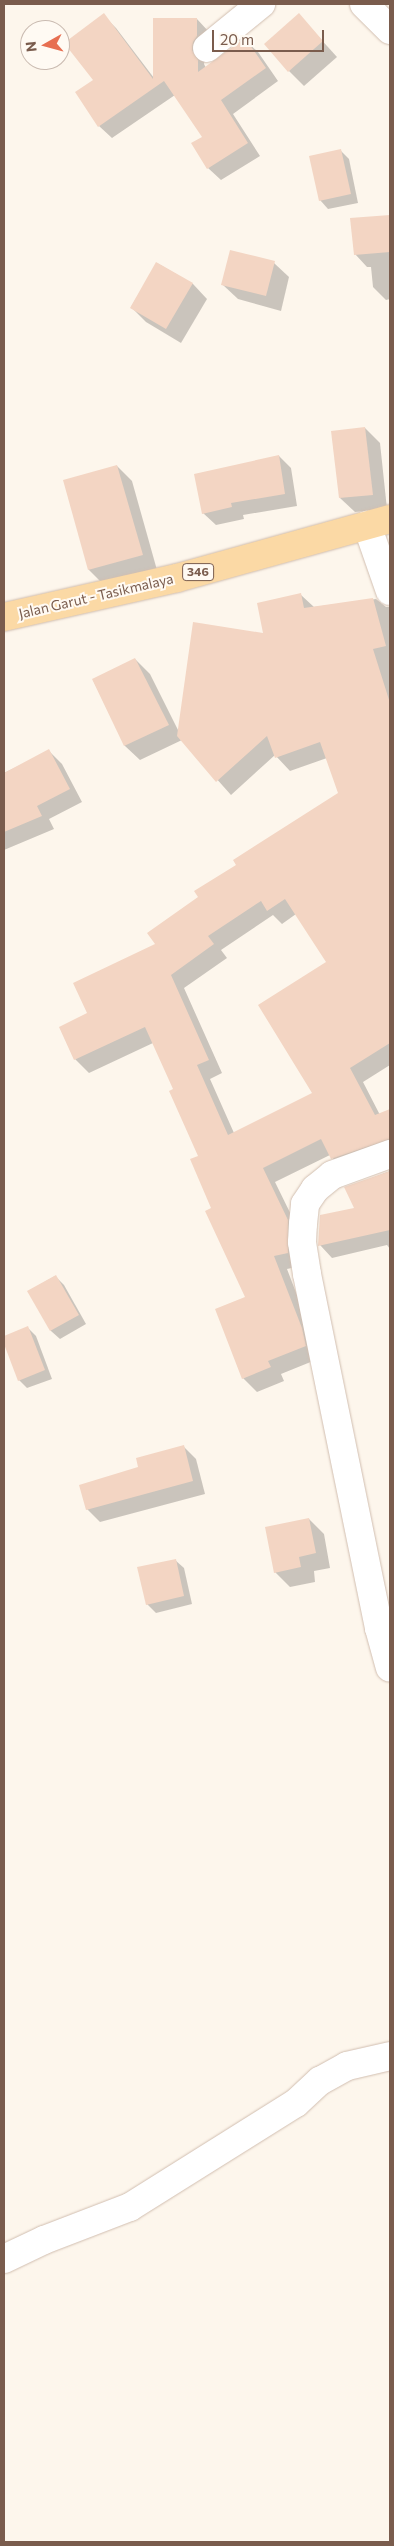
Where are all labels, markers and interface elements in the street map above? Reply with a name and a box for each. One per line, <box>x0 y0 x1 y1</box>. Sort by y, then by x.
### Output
north arrow <box>20 20 70 70</box>
scale bar <box>214 20 326 52</box>
text: 20 m <box>220 30 254 48</box>
text: N <box>22 41 40 53</box>
road number: 346 <box>182 562 214 582</box>
street label: Jalan Garut - Tasikmalaya <box>17 570 175 622</box>

